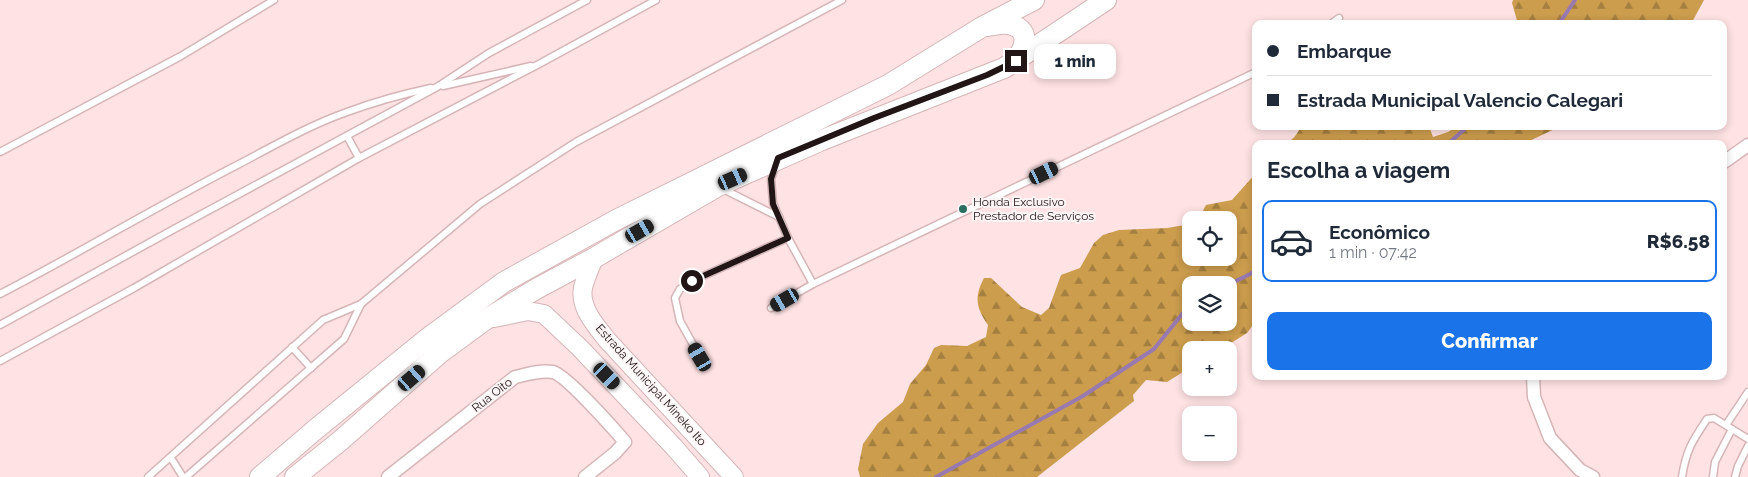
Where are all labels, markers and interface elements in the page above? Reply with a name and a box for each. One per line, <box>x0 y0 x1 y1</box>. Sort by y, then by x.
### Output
text: Embarque <box>1297 40 1391 62</box>
callout: 1 min <box>1034 44 1116 78</box>
route end <box>1005 50 1027 72</box>
text: 1 min <box>1054 52 1096 71</box>
text: Estrada Municipal Valencio Calegari <box>1297 89 1623 111</box>
text: Escolha a viagem <box>1267 157 1450 183</box>
car <box>1027 160 1060 186</box>
car <box>716 166 749 192</box>
place label: Honda Exclusivo Prestador de Serviços <box>973 195 1094 223</box>
marker: Honda Exclusivo Prestador de Serviços <box>957 203 969 215</box>
map controls <box>1182 211 1237 461</box>
button: locate <box>1182 211 1237 266</box>
car <box>623 217 656 245</box>
icon: car <box>1269 219 1314 264</box>
text: Econômico <box>1329 221 1430 243</box>
text: R$6.58 <box>1647 230 1710 252</box>
text: 1 min · 07:42 <box>1329 243 1417 262</box>
route start <box>681 270 703 292</box>
button: layers <box>1182 276 1237 331</box>
car <box>768 286 801 314</box>
button: Confirmar <box>1267 312 1712 370</box>
street label: Estrada Municipal Mineko Ito <box>593 321 709 449</box>
car <box>686 340 713 374</box>
button: + <box>1182 341 1237 396</box>
car <box>591 360 622 392</box>
car <box>395 362 428 394</box>
street label: Rua Oito <box>469 375 515 415</box>
button: − <box>1182 406 1237 461</box>

